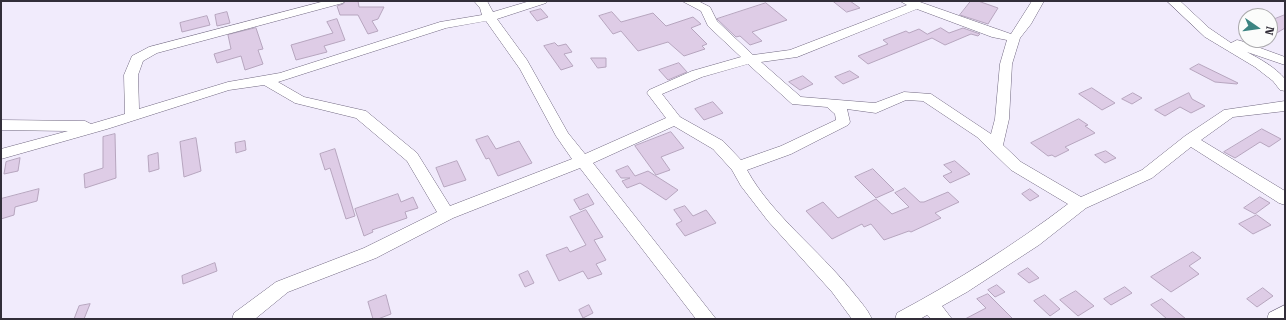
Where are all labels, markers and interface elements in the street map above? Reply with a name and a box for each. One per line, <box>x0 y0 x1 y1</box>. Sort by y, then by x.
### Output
north arrow <box>1238 8 1278 48</box>
text: N <box>1262 25 1276 36</box>

